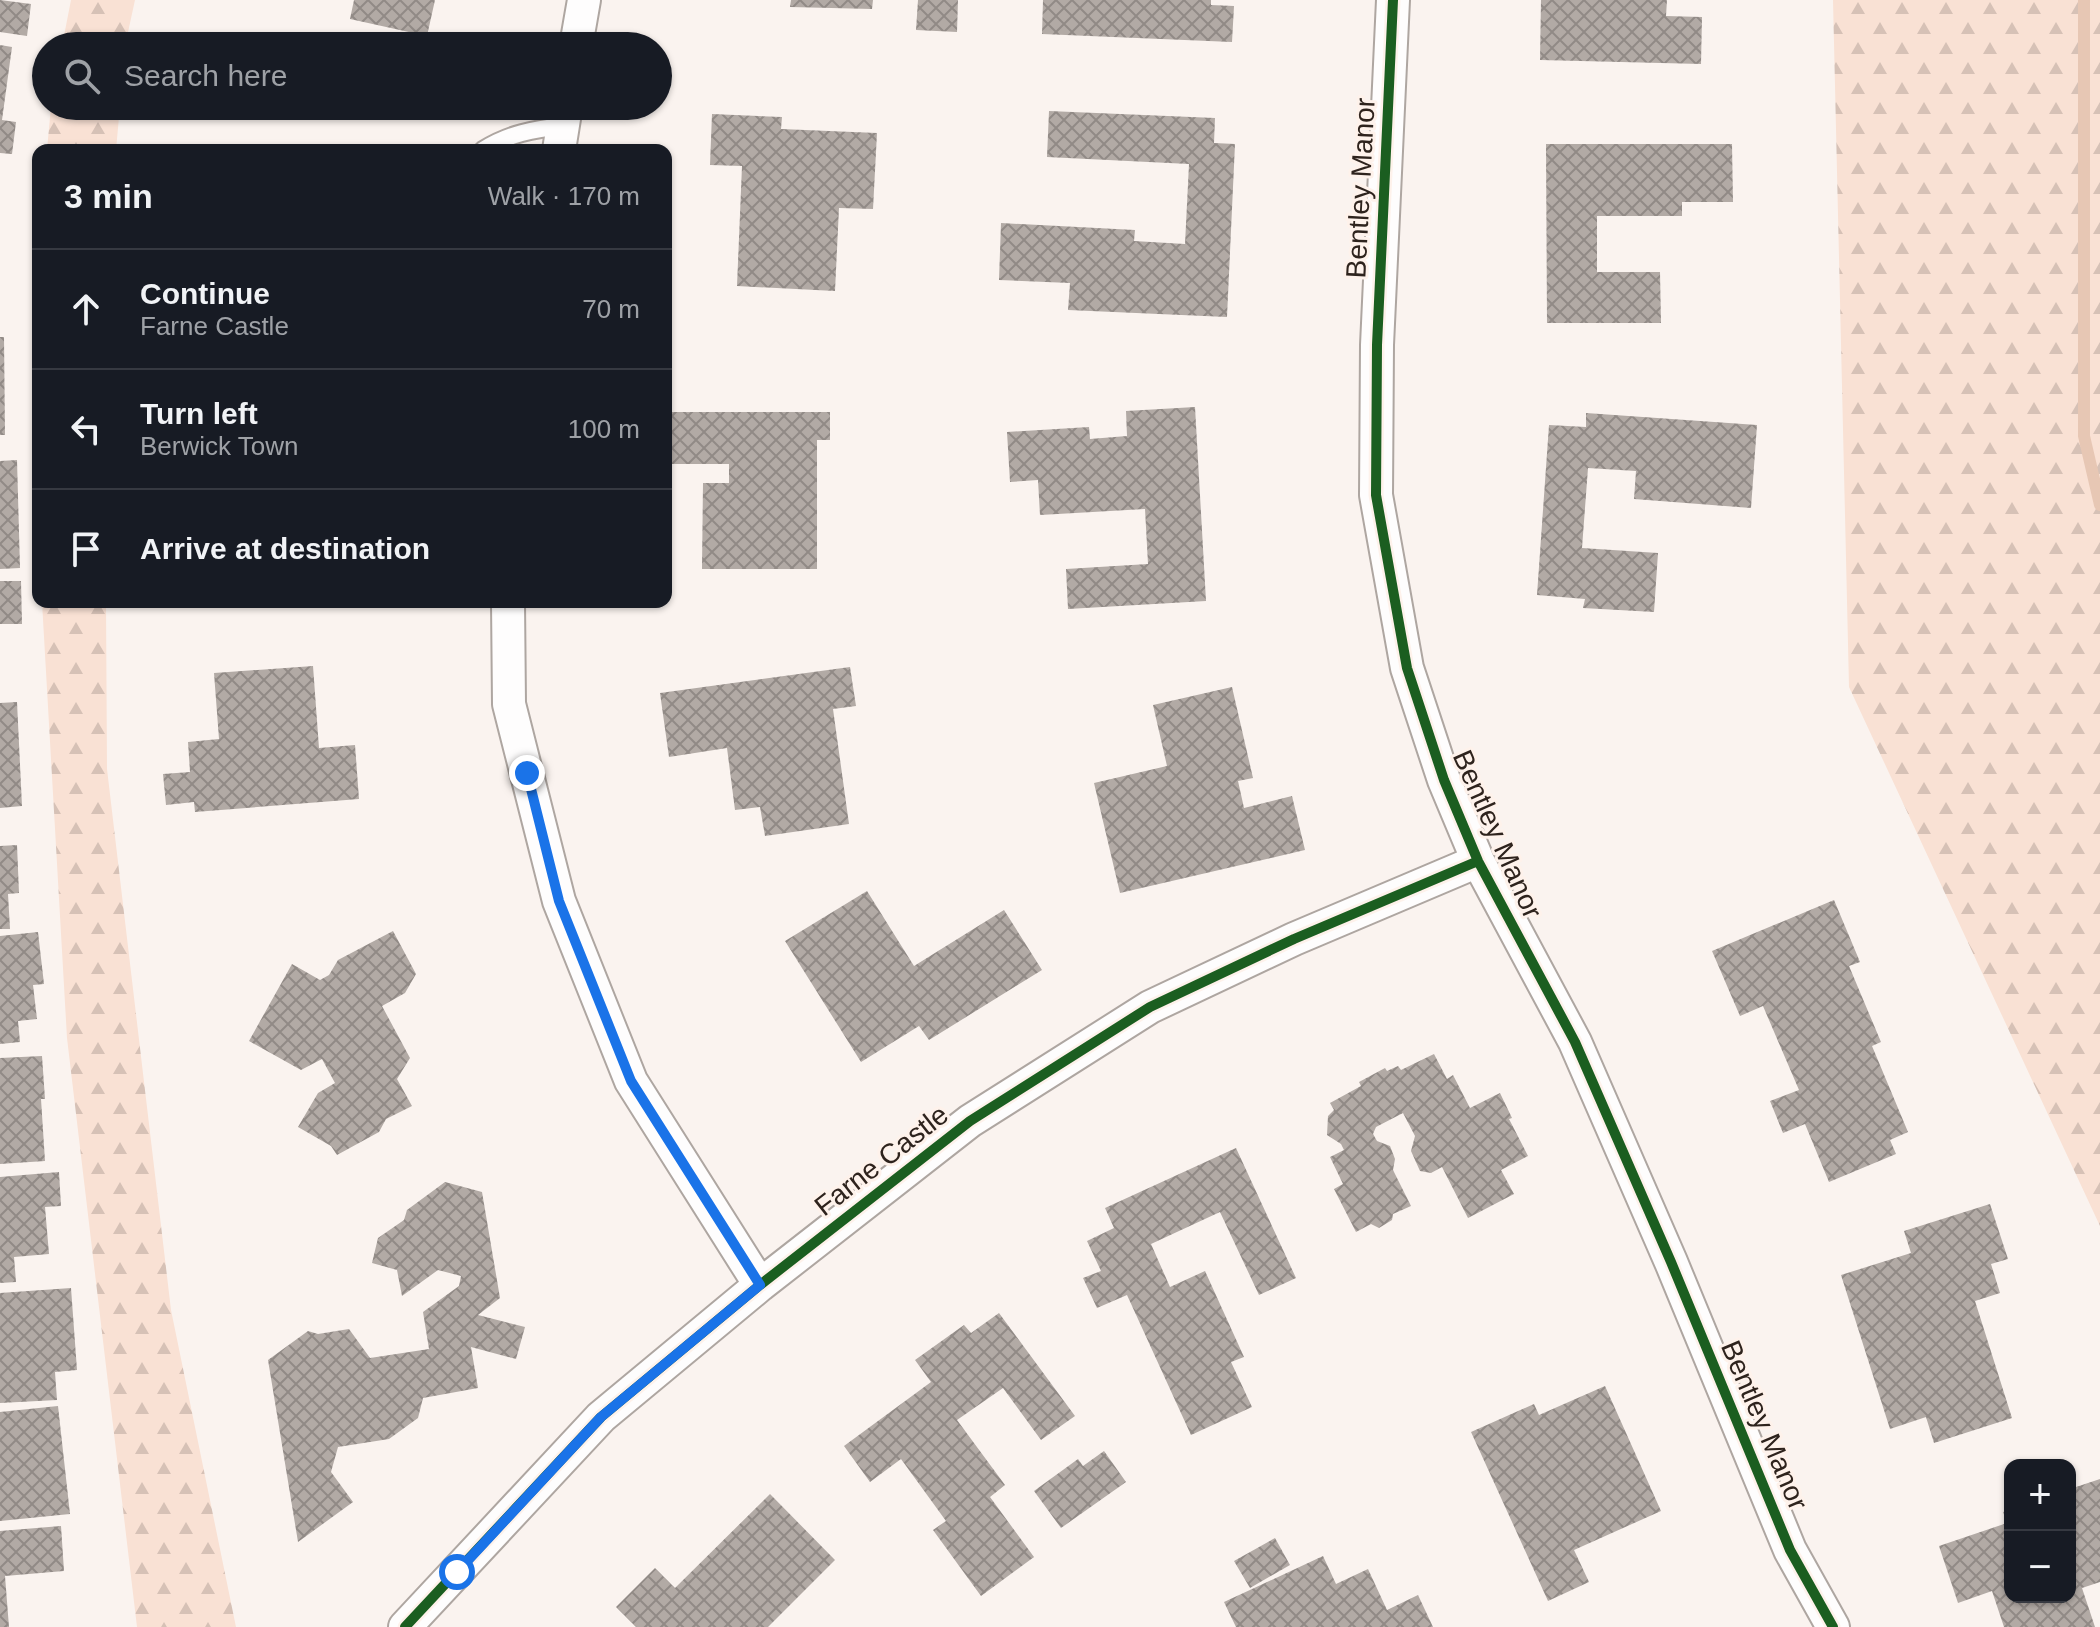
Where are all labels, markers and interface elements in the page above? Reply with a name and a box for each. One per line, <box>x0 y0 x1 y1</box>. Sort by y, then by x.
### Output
search box <box>32 32 672 120</box>
icon: search <box>60 54 104 98</box>
text: Search here <box>124 59 287 92</box>
street label: Bentley Manor <box>1340 97 1381 279</box>
text: 3 min <box>64 177 153 215</box>
text: Walk · 170 m <box>488 181 640 211</box>
text: Continue <box>140 277 270 310</box>
icon: ahead <box>64 287 108 331</box>
text: 70 m <box>582 294 640 324</box>
text: Farne Castle <box>140 311 289 341</box>
text: Turn left <box>140 397 258 430</box>
icon: left <box>64 407 108 451</box>
text: 100 m <box>568 414 640 444</box>
text: Berwick Town <box>140 431 298 461</box>
icon: arrive <box>64 527 108 571</box>
text: Arrive at destination <box>140 532 430 565</box>
street label: Bentley Manor <box>1447 745 1548 923</box>
route end <box>509 755 545 791</box>
street label: Farne Castle <box>809 1099 954 1222</box>
street label: Bentley Manor <box>1715 1336 1814 1514</box>
map controls <box>2004 1459 2076 1603</box>
button: + <box>2004 1459 2076 1531</box>
button: − <box>2004 1531 2076 1603</box>
route start <box>439 1554 475 1590</box>

